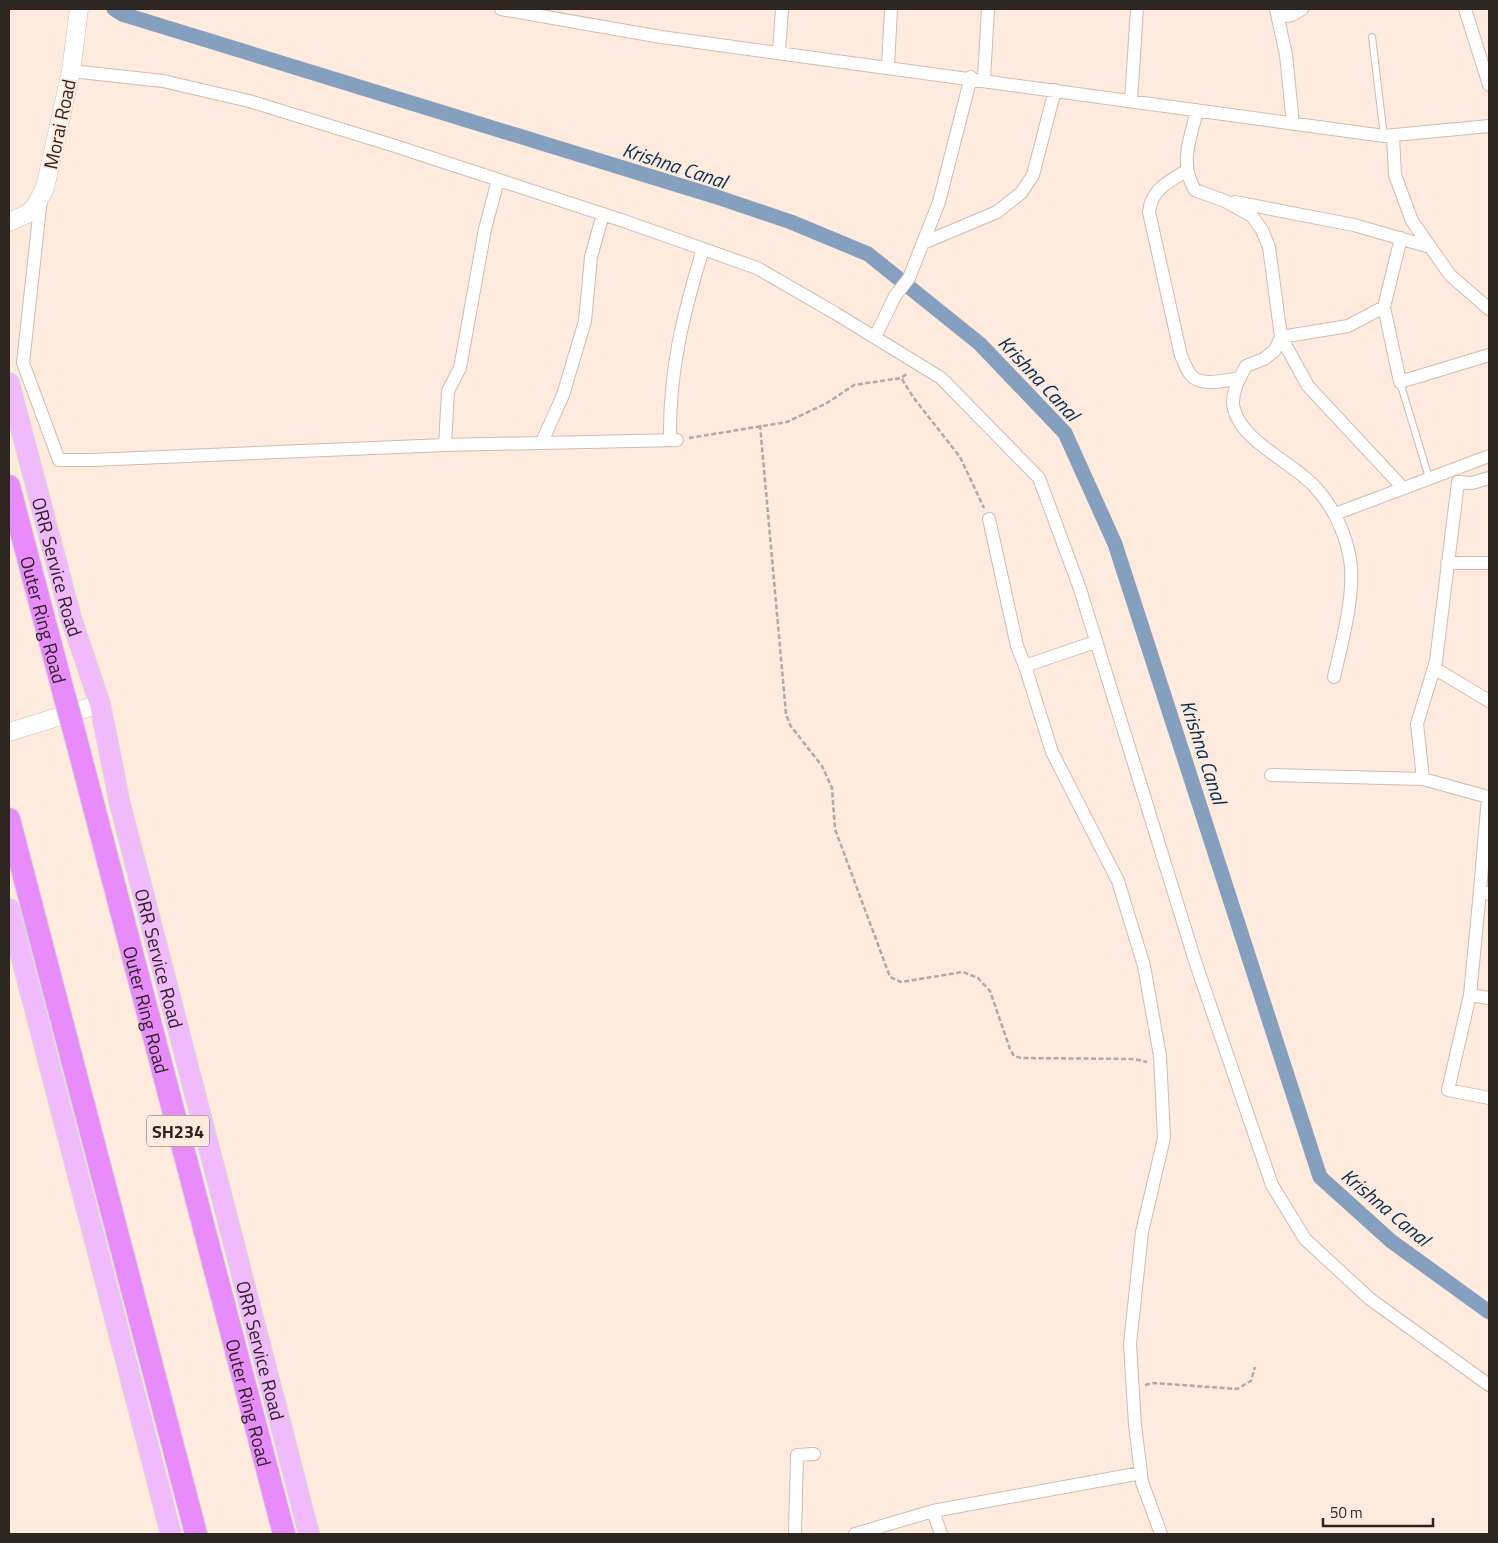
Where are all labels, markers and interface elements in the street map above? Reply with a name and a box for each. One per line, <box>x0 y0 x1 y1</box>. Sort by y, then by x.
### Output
street label: Morai Road <box>35 76 83 172</box>
water label: Krishna Canal <box>619 134 734 197</box>
water label: Krishna Canal <box>991 328 1089 430</box>
street label: ORR Service Road <box>25 494 91 640</box>
street label: Outer Ring Road <box>14 552 75 686</box>
water label: Krishna Canal <box>1173 696 1236 811</box>
street label: ORR Service Road <box>128 885 192 1031</box>
street label: Outer Ring Road <box>116 942 177 1077</box>
road number: SH234 <box>147 1116 209 1146</box>
water label: Krishna Canal <box>1335 1160 1439 1255</box>
street label: ORR Service Road <box>229 1277 293 1423</box>
street label: Outer Ring Road <box>219 1335 280 1469</box>
scale bar <box>1323 1496 1433 1528</box>
text: 50 m <box>1330 1501 1363 1524</box>

